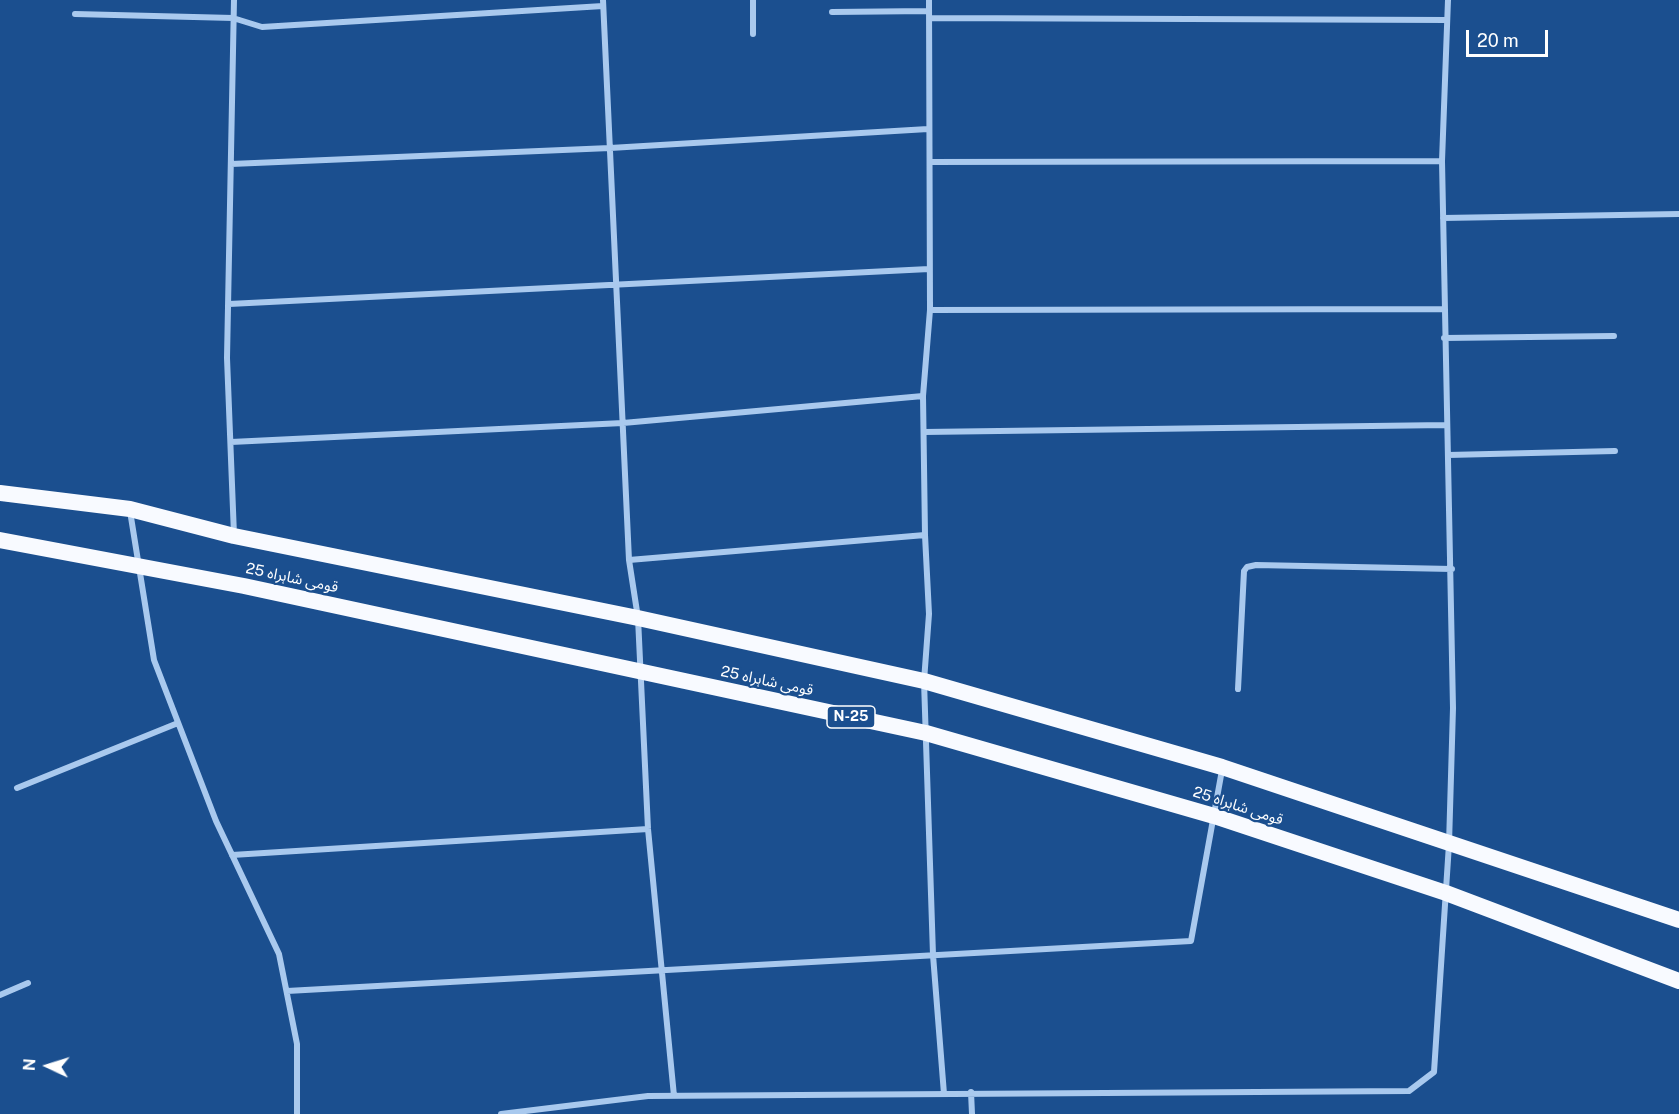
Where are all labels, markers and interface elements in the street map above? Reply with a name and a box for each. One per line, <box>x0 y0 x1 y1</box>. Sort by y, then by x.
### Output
scale bar <box>1469 18 1552 56</box>
text: 20 m <box>1477 30 1519 51</box>
street label: قومی شاہراہ 25 <box>244 559 340 597</box>
street label: قومی شاہراہ 25 <box>719 662 815 700</box>
road number: N-25 <box>827 706 875 728</box>
street label: قومی شاہراہ 25 <box>1191 783 1285 829</box>
north arrow <box>18 1036 78 1096</box>
text: N <box>20 1058 39 1072</box>

